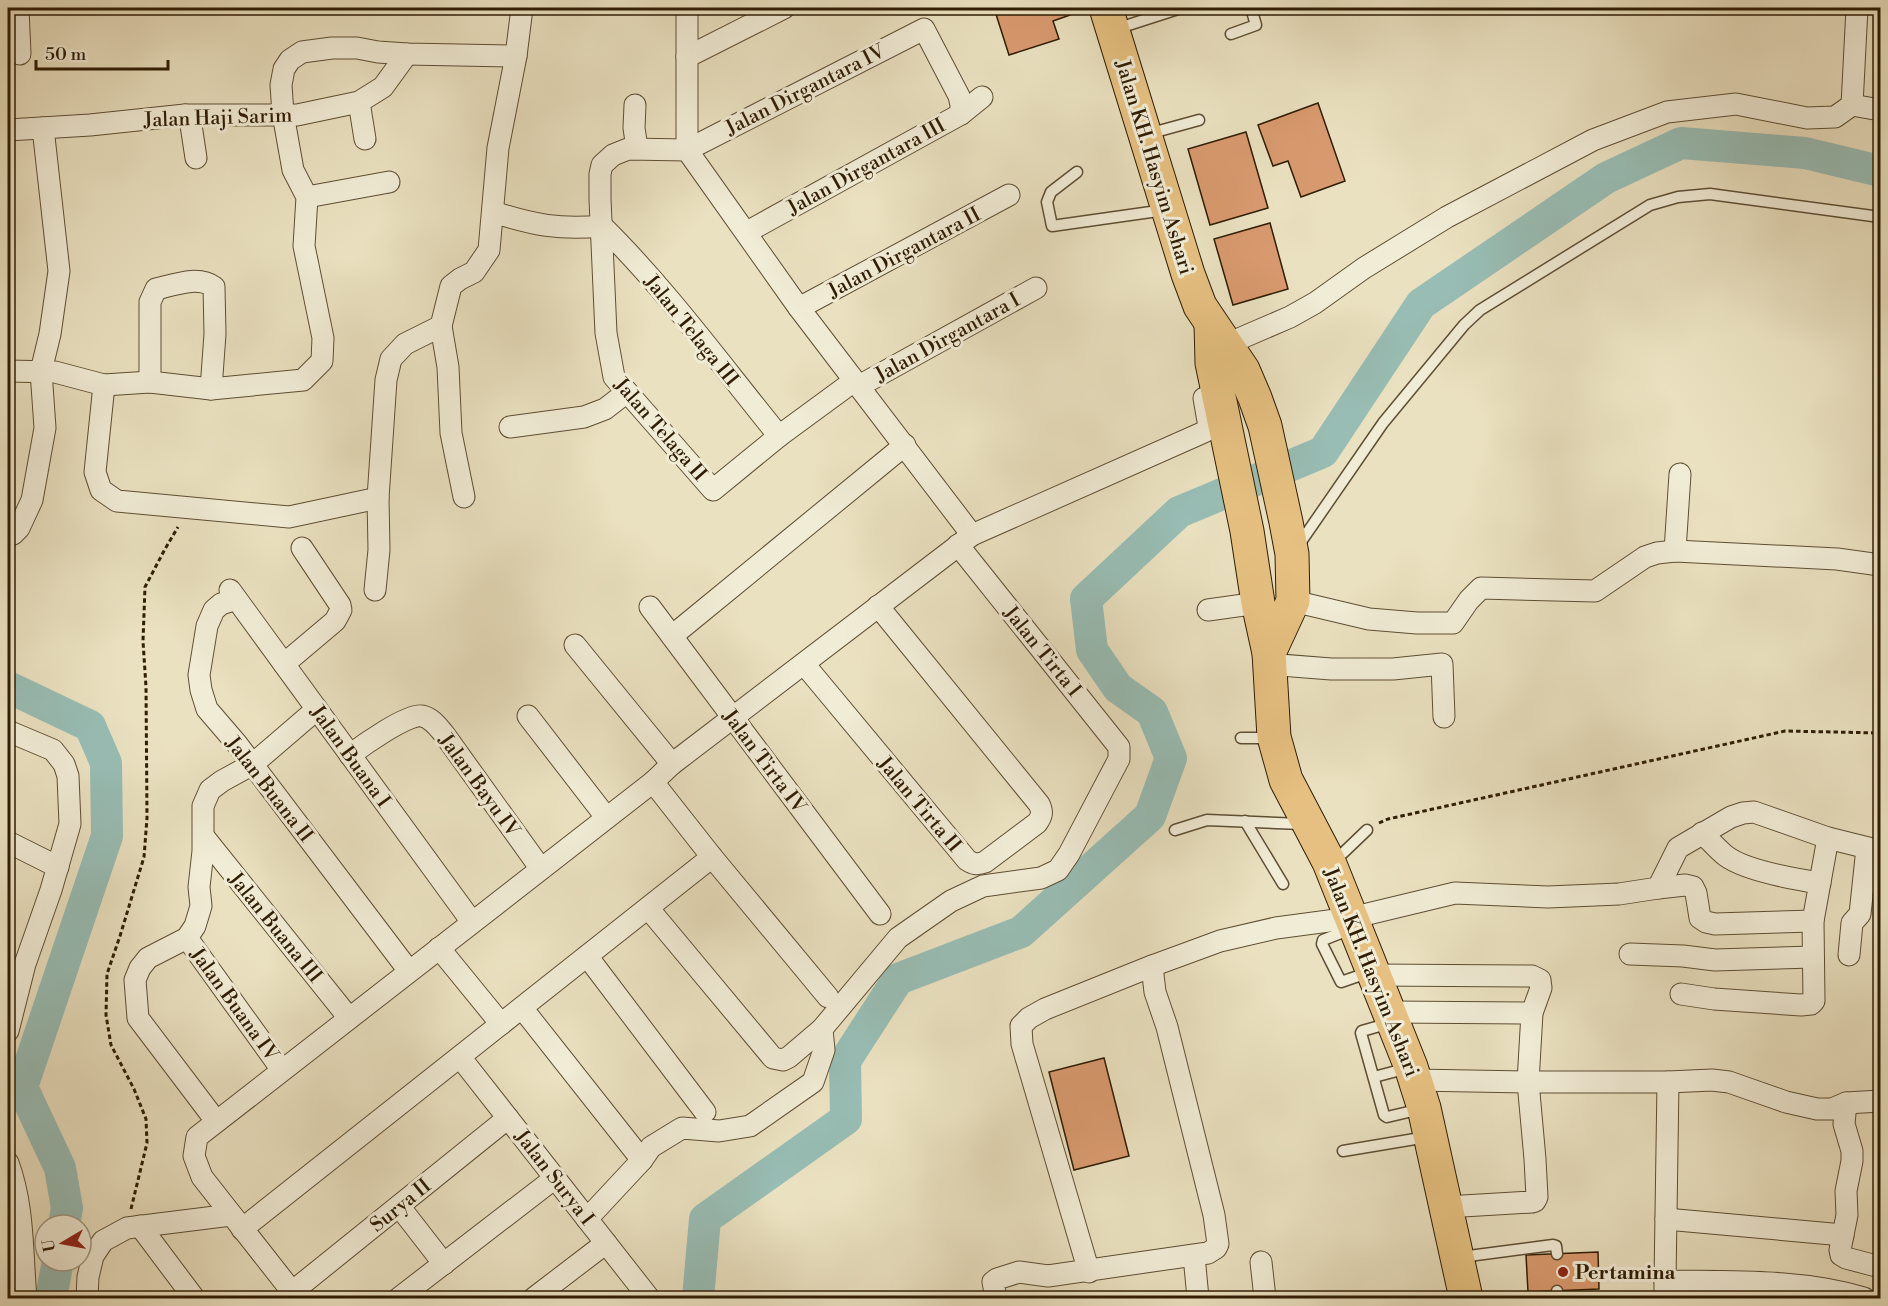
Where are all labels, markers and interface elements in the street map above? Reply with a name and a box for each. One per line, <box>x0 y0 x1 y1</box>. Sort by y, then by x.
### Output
scale bar <box>36 33 168 71</box>
street label: Jalan Dirgantara IV <box>721 39 890 142</box>
text: 50 m <box>45 43 87 66</box>
street label: Jalan KH. Hasyim Ashari <box>1109 56 1198 278</box>
street label: Jalan Haji Sarim <box>142 103 293 134</box>
street label: Jalan Dirgantara III <box>782 113 950 222</box>
street label: Jalan Dirgantara II <box>823 202 986 305</box>
street label: Jalan Telaga III <box>638 269 744 392</box>
street label: Jalan Dirgantara I <box>870 288 1025 389</box>
street label: Jalan Telaga II <box>608 372 712 487</box>
street label: Jalan Tirta I <box>997 601 1086 703</box>
street label: Jalan Buana I <box>304 700 395 813</box>
street label: Jalan Tirta IV <box>716 704 812 819</box>
street label: Jalan Bayu IV <box>432 728 525 843</box>
street label: Jalan Buana II <box>219 731 318 848</box>
street label: Jalan Tirta II <box>871 751 966 858</box>
street label: Jalan KH. Hasyim Ashari <box>1317 863 1424 1081</box>
street label: Jalan Buana III <box>222 867 327 989</box>
street label: Jalan Buana IV <box>184 942 284 1067</box>
street label: Jalan Surya I <box>508 1124 599 1231</box>
street label: Surya II <box>365 1174 437 1238</box>
north arrow <box>33 1213 93 1273</box>
text: U <box>38 1237 60 1253</box>
place label: Pertamina <box>1575 1261 1675 1286</box>
marker: Pertamina <box>1556 1265 1570 1279</box>

